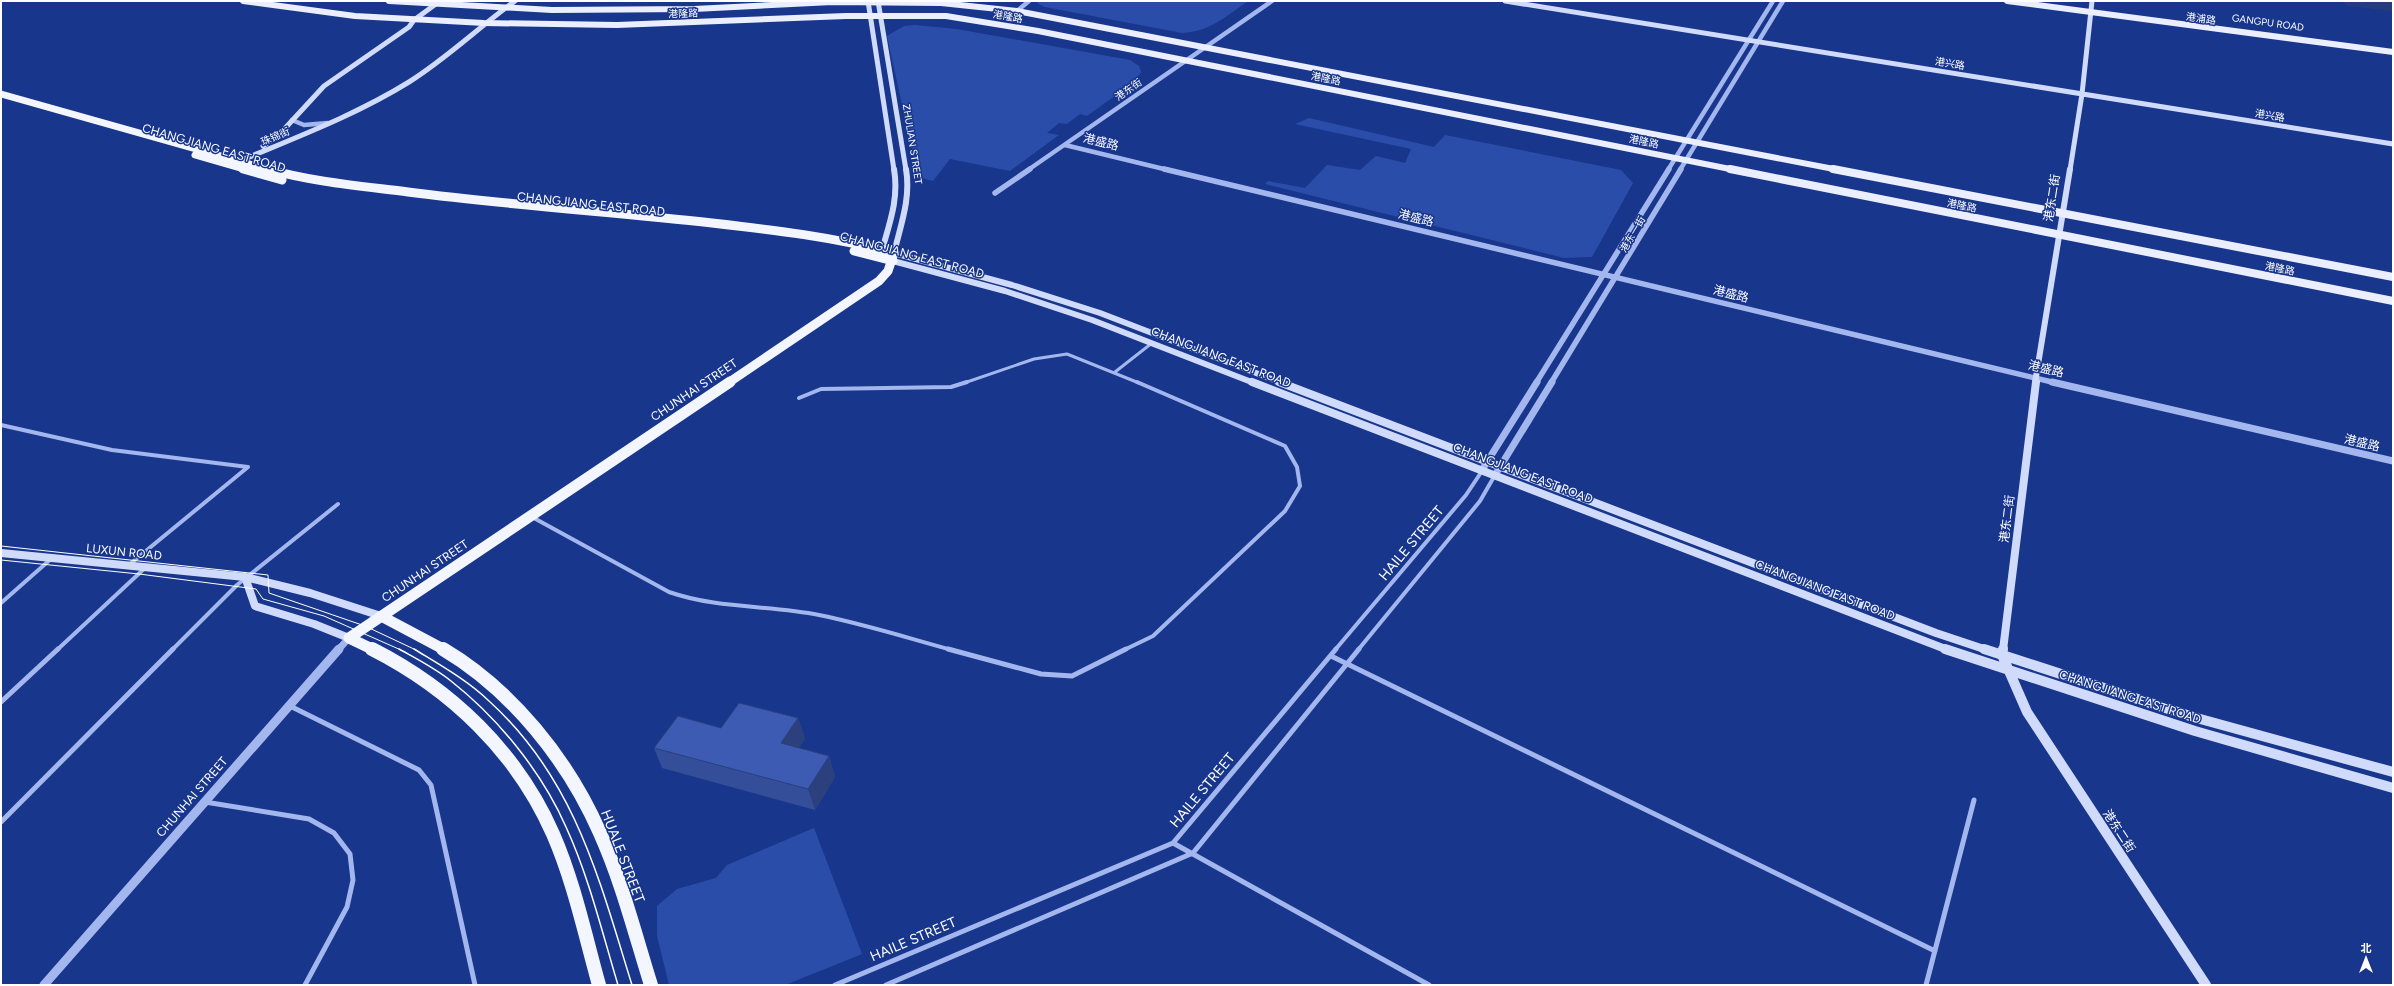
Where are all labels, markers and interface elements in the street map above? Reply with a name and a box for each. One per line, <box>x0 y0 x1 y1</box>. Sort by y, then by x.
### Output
street label: 港隆路 <box>668 6 698 21</box>
street label: 港隆路 <box>992 7 1024 25</box>
street label: 港浦路 <box>2185 10 2217 27</box>
street label: GANGPU ROAD <box>2231 11 2305 34</box>
street label: 港兴路 <box>1934 55 1966 72</box>
street label: 港隆路 <box>1310 69 1342 88</box>
street label: 港东街 <box>1112 75 1144 103</box>
street label: ZHULIAN STREET <box>900 103 925 186</box>
street label: 港兴路 <box>2254 107 2286 124</box>
street label: CHANGJIANG EAST ROAD <box>141 121 287 175</box>
street label: 珠锦街 <box>259 125 292 148</box>
street label: 港盛路 <box>1082 131 1120 153</box>
street label: 港隆路 <box>1628 132 1660 151</box>
street label: 港东二街 <box>2041 173 2063 223</box>
street label: CHANGJIANG EAST ROAD <box>516 189 666 219</box>
street label: 港隆路 <box>1946 196 1978 215</box>
street label: 港盛路 <box>1397 207 1435 229</box>
street label: 港东一街 <box>1617 214 1648 255</box>
street label: CHANGJIANG EAST ROAD <box>838 229 986 281</box>
street label: 港隆路 <box>2264 259 2296 278</box>
street label: 港盛路 <box>1712 283 1750 305</box>
street label: CHANGJIANG EAST ROAD <box>1149 324 1293 390</box>
street label: CHUNHAI STREET <box>648 356 740 424</box>
street label: 港盛路 <box>2027 358 2065 380</box>
street label: 港盛路 <box>2343 432 2381 454</box>
street label: CHANGJIANG EAST ROAD <box>1451 440 1595 506</box>
street label: 港东二街 <box>1997 494 2017 544</box>
street label: HAILE STREET <box>1375 502 1448 584</box>
street label: CHUNHAI STREET <box>379 537 471 605</box>
street label: LUXUN ROAD <box>85 541 163 563</box>
street label: CHANGJIANG EAST ROAD <box>1753 557 1897 623</box>
street label: CHANGJIANG EAST ROAD <box>2057 667 2203 727</box>
street label: HAILE STREET <box>1166 749 1239 831</box>
street label: CHUNHAI STREET <box>154 754 231 840</box>
street label: HUALE STREET <box>597 807 648 905</box>
street label: 港东二街 <box>2100 807 2138 855</box>
street label: HAILE STREET <box>867 914 959 965</box>
north arrow <box>2346 938 2386 978</box>
text: 北 <box>2361 942 2372 955</box>

